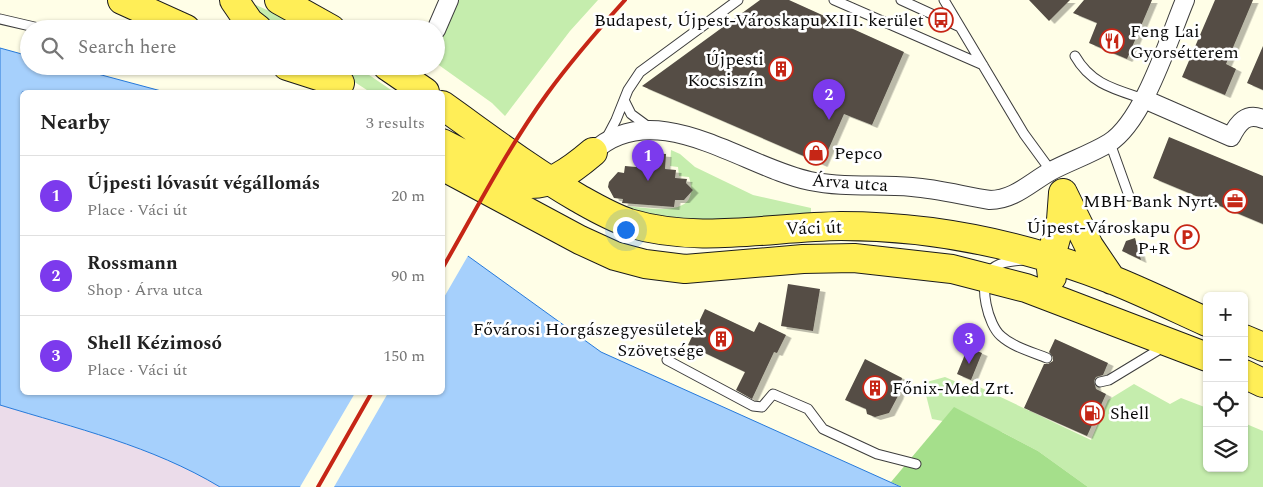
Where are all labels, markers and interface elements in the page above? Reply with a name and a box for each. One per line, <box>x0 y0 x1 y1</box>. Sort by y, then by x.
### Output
place label: Budapest, Újpest-Városkapu XIII. kerület <box>594 7 924 34</box>
bus stop icon: Budapest, Újpest-Városkapu XIII. kerület <box>928 7 954 33</box>
place label: Feng Lai Gyorsétterem <box>1130 18 1239 66</box>
search box <box>20 20 445 75</box>
restaurant icon: Feng Lai Gyorsétterem <box>1099 28 1125 54</box>
text: Search here <box>78 33 177 62</box>
icon: search <box>38 34 66 62</box>
place label: Újpesti Kocsiszín <box>687 46 764 94</box>
building icon: Újpesti Kocsiszín <box>768 56 794 82</box>
pin: 2 <box>813 79 845 120</box>
text: Nearby <box>40 107 110 139</box>
text: 3 results <box>366 111 425 135</box>
pin: 1 <box>632 140 664 181</box>
shop icon: Pepco <box>803 140 829 166</box>
place label: Pepco <box>834 140 882 167</box>
street label: Árva utca <box>811 167 889 199</box>
text: Újpesti lóvasút végállomás <box>87 169 320 198</box>
text: 1 <box>52 184 60 208</box>
text: 20 m <box>391 184 425 208</box>
place label: MBH Bank Nyrt. <box>1083 188 1218 215</box>
office icon: MBH Bank Nyrt. <box>1222 188 1248 214</box>
text: Place · Váci út <box>87 198 187 222</box>
street label: Váci út <box>785 214 843 242</box>
place label: Újpest-Városkapu P+R <box>1027 214 1170 262</box>
your location <box>613 217 639 243</box>
parking icon: Újpest-Városkapu P+R <box>1174 224 1200 250</box>
text: Rossmann <box>87 249 178 278</box>
text: 2 <box>52 264 60 288</box>
text: 90 m <box>391 264 425 288</box>
text: Shop · Árva utca <box>87 278 203 302</box>
map controls <box>1203 292 1248 472</box>
button: + <box>1203 292 1248 337</box>
place label: Fővárosi Horgászegyesületek Szövetsége <box>473 316 704 364</box>
pin: 3 <box>953 323 985 364</box>
building icon: Fővárosi Horgászegyesületek Szövetsége <box>708 326 734 352</box>
text: Shell Kézimosó <box>87 329 222 358</box>
button: − <box>1203 337 1248 382</box>
text: 3 <box>52 344 60 368</box>
text: 150 m <box>383 344 425 368</box>
text: Place · Váci út <box>87 358 187 382</box>
building icon: Főnix-Med Zrt. <box>862 375 888 401</box>
place label: Főnix-Med Zrt. <box>892 375 1014 402</box>
button: locate <box>1203 382 1248 427</box>
fuel station icon: Shell <box>1079 400 1105 426</box>
place label: Shell <box>1110 400 1149 427</box>
button: layers <box>1203 427 1248 472</box>

